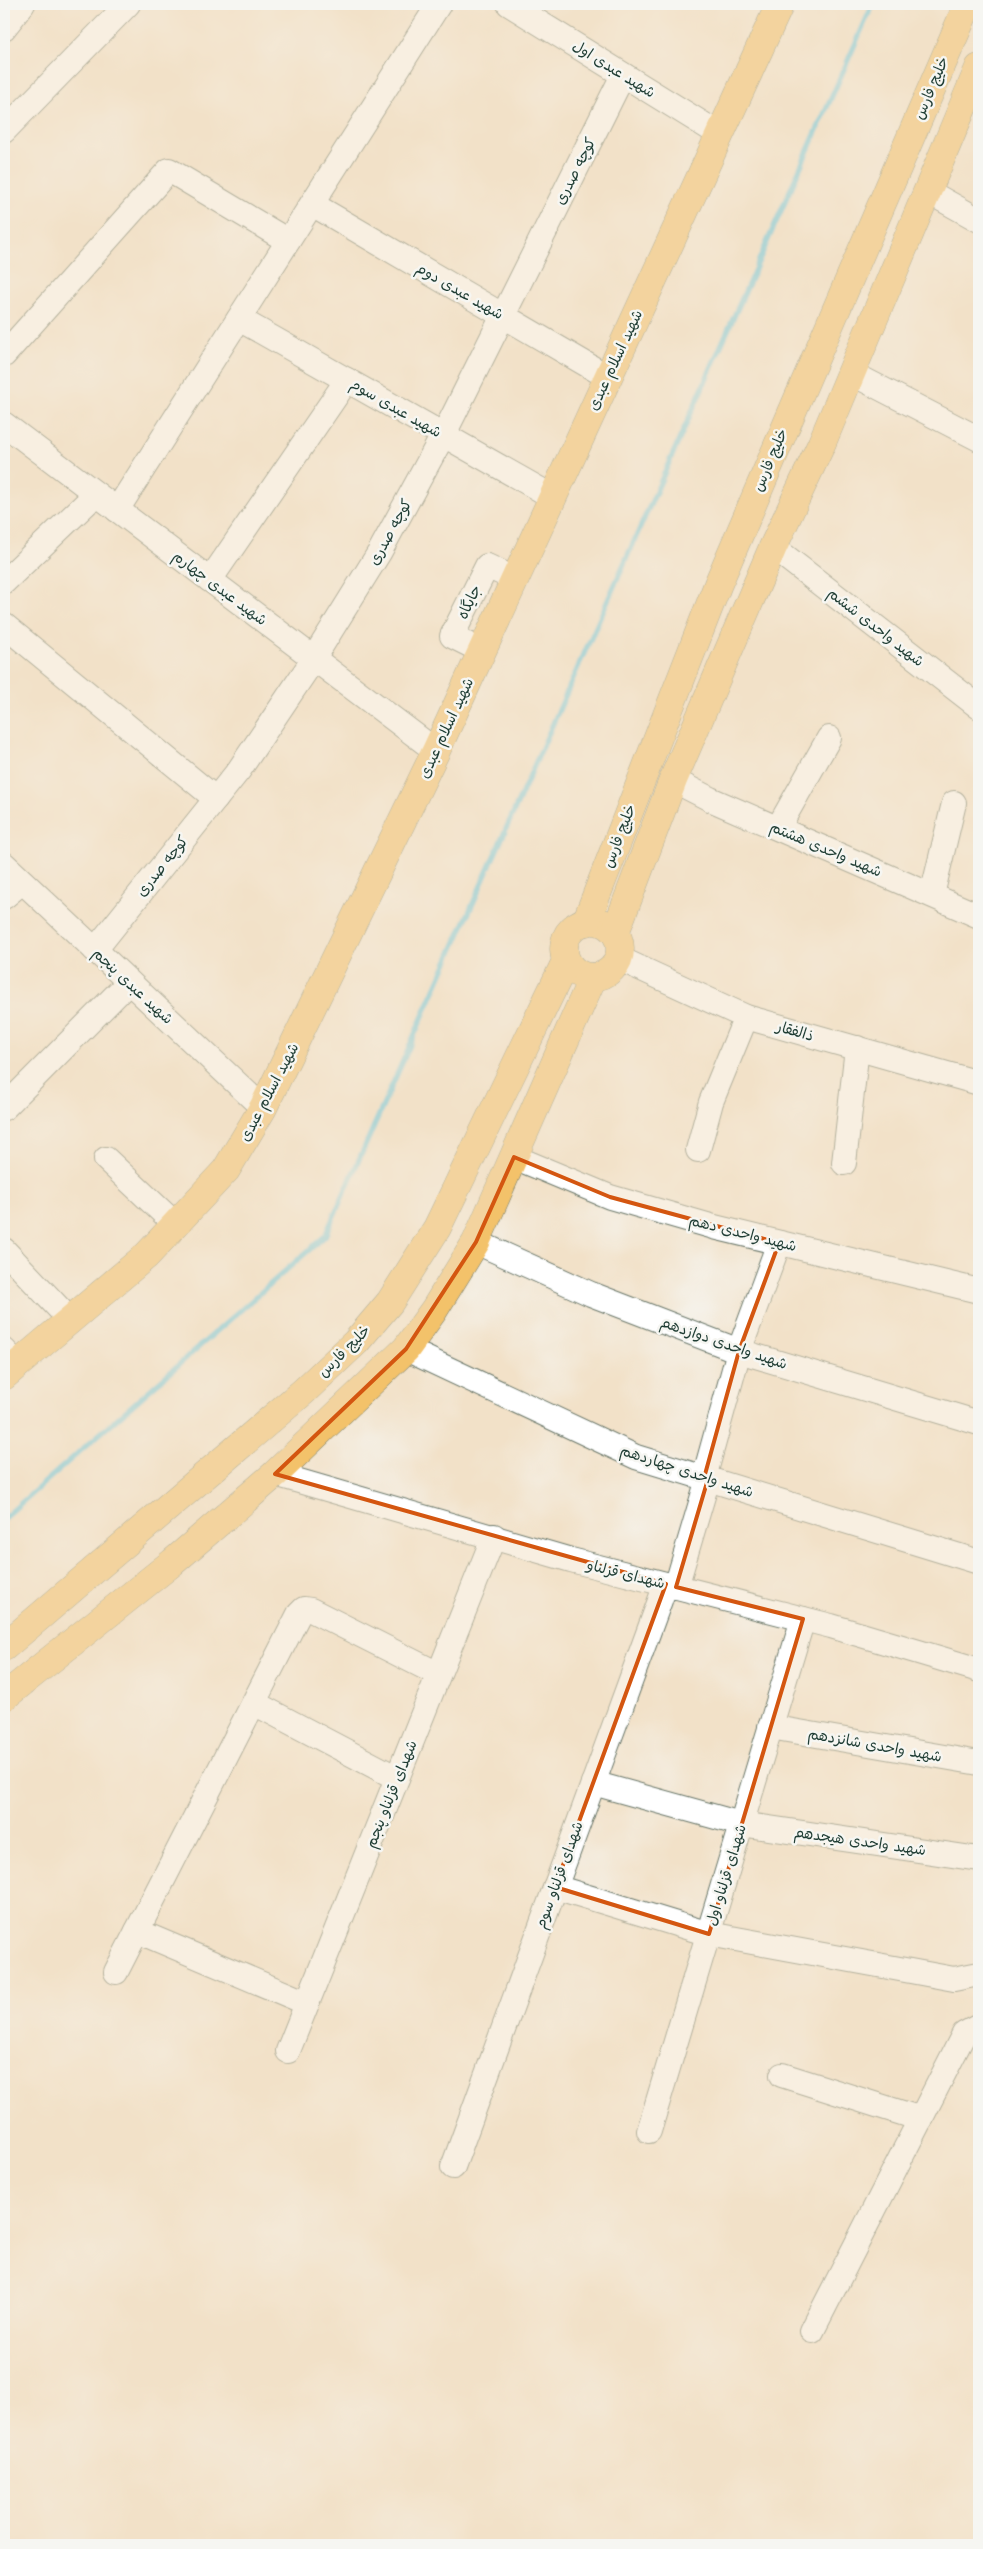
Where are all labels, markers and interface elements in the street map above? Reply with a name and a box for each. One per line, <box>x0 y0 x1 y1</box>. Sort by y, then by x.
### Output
street label: شهید عبدی اول <box>569 35 660 102</box>
street label: خلیج فارس <box>908 53 953 123</box>
street label: کوچه صدری <box>549 134 600 208</box>
street label: شهید عبدی دوم <box>412 257 508 326</box>
street label: شهید اسلام عبدی <box>582 306 648 414</box>
street label: شهید عبدی سوم <box>346 373 446 444</box>
street label: خلیج فارس <box>747 425 792 495</box>
street label: کوچه صدری <box>363 495 416 569</box>
street label: شهید عبدی چهارم <box>168 545 272 631</box>
street label: جایگاه <box>451 581 485 622</box>
street label: شهید واحدی ششم <box>822 582 929 673</box>
street label: شهید اسلام عبدی <box>413 674 479 782</box>
street label: خلیج فارس <box>597 801 640 871</box>
street label: شهید واحدی هشتم <box>766 815 885 883</box>
street label: کوچه صدری <box>131 831 193 901</box>
street label: شهید عبدی پنجم <box>87 943 178 1030</box>
street label: ذالفقار <box>773 1015 816 1045</box>
street label: شهید اسلام عبدی <box>234 1039 304 1145</box>
street label: شهید واحدی دهم <box>687 1209 799 1258</box>
street label: شهید واحدی دوازدهم <box>658 1311 790 1375</box>
street label: خلیج فارس <box>313 1320 375 1382</box>
street label: شهید واحدی چهاردهم <box>617 1439 757 1504</box>
street label: شهدای قزلناو <box>584 1553 667 1592</box>
street label: شهید واحدی شانزدهم <box>806 1722 944 1769</box>
street label: شهدای قزلناو پنجم <box>359 1737 424 1852</box>
street label: شهدای قزلناو سوم <box>529 1818 590 1932</box>
street label: شهدای قزلناو اول <box>700 1821 750 1928</box>
street label: شهید واحدی هیجدهم <box>793 1821 927 1861</box>

